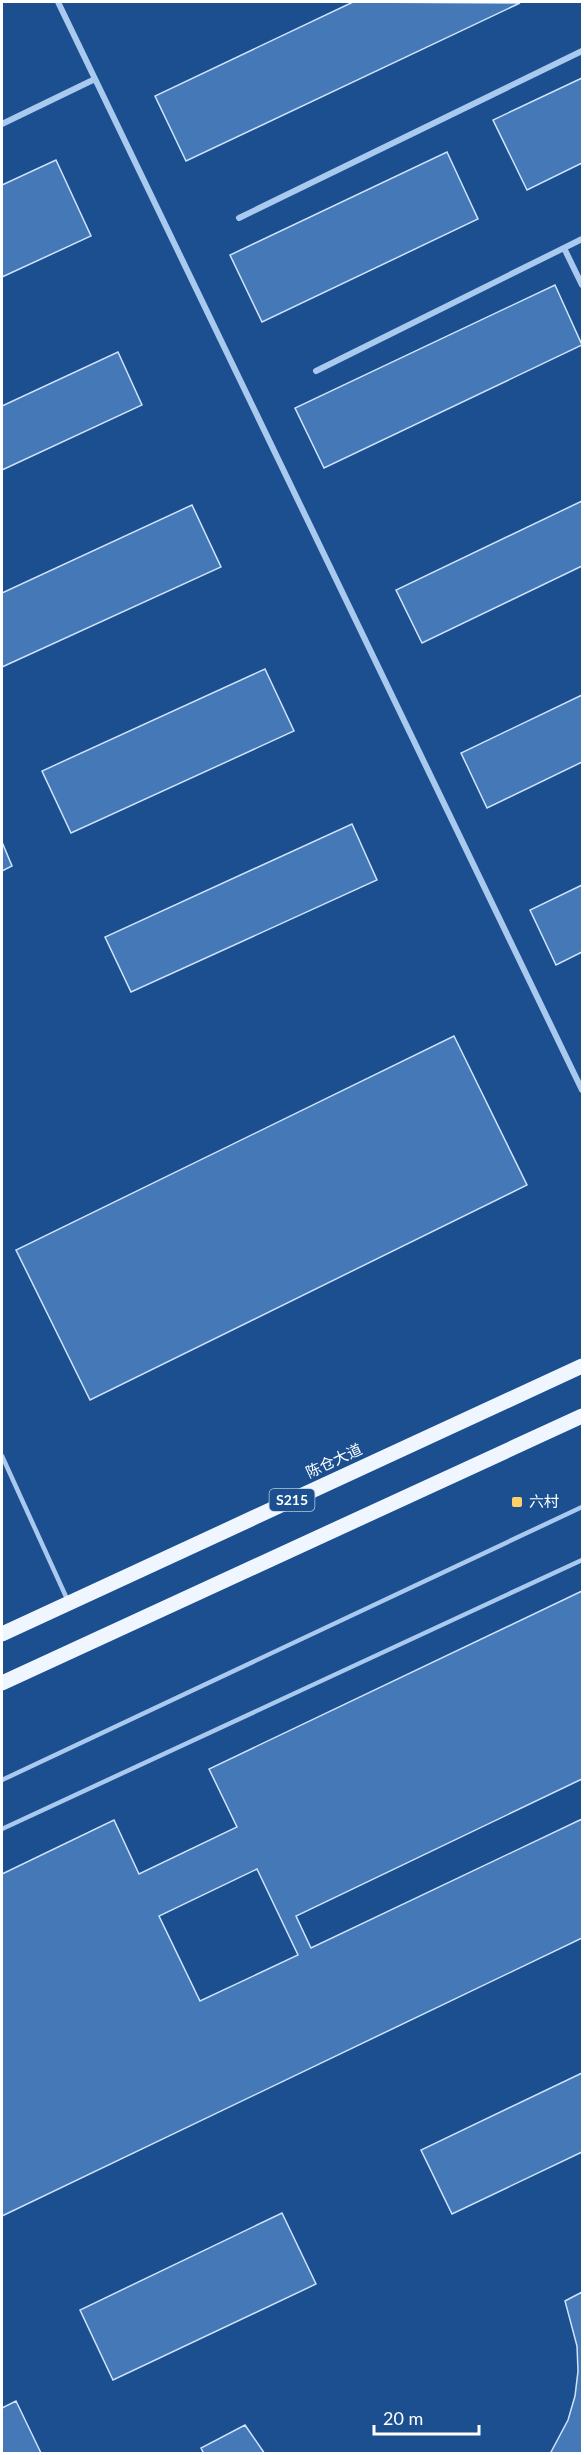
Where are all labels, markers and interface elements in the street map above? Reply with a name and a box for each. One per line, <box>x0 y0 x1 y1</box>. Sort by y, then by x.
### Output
street label: 陈仓大道 <box>303 1439 365 1481</box>
road number: S215 <box>270 1489 314 1511</box>
place label: 六村 <box>529 1492 559 1510</box>
marker: 六村 <box>510 1495 524 1509</box>
scale bar <box>374 2398 479 2436</box>
text: 20 m <box>383 2407 423 2429</box>

